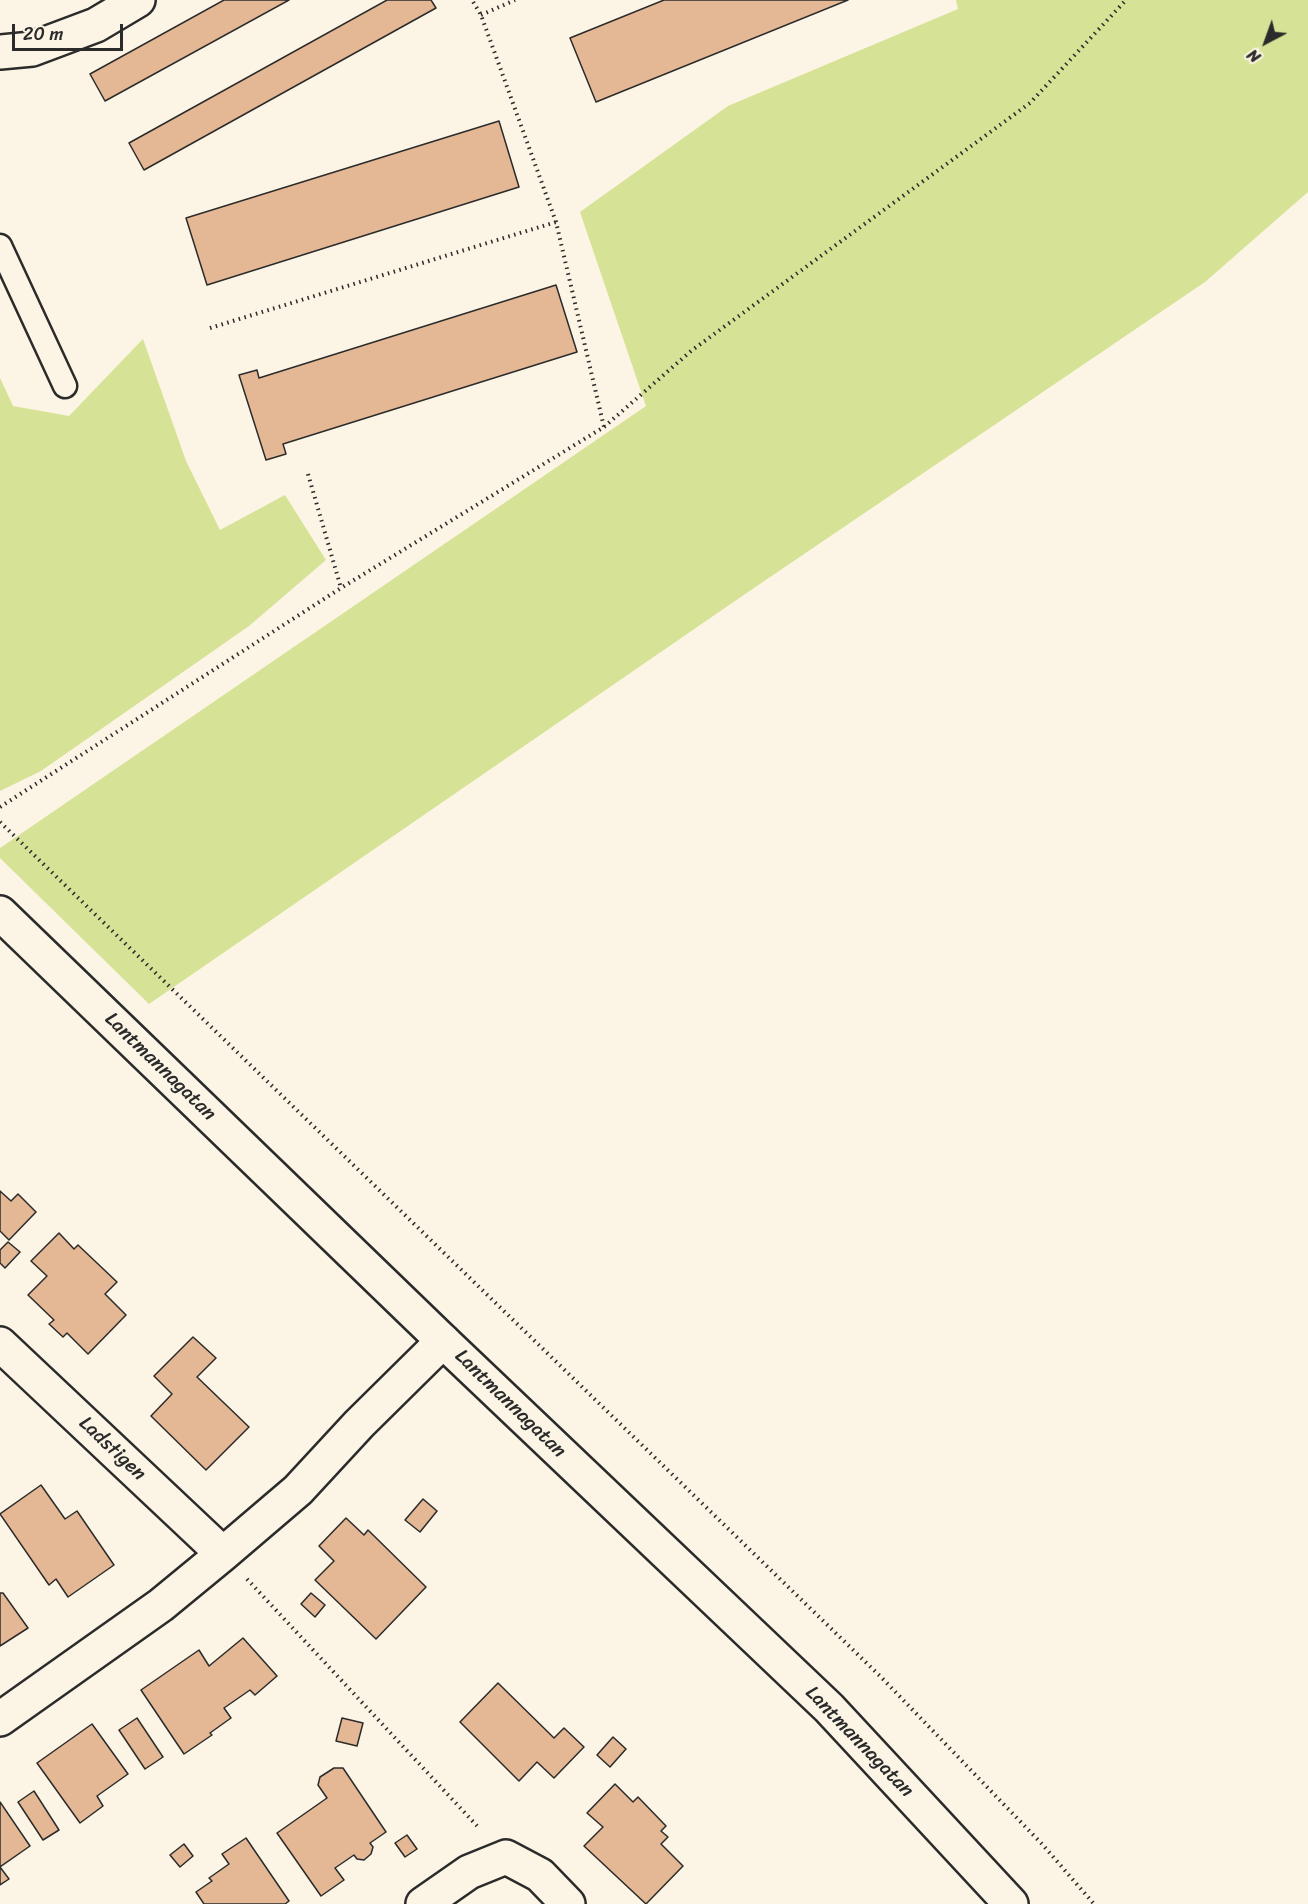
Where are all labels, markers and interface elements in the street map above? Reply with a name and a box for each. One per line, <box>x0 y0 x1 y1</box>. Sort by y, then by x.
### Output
scale bar <box>15 12 126 50</box>
north arrow <box>1236 12 1296 72</box>
text: 20 m <box>23 18 63 50</box>
text: N <box>1240 41 1268 71</box>
street label: Lantmannagatan <box>99 1008 221 1126</box>
street label: Lantmannagatan <box>449 1345 571 1463</box>
street label: Ladstigen <box>73 1412 151 1486</box>
street label: Lantmannagatan <box>800 1681 918 1803</box>

